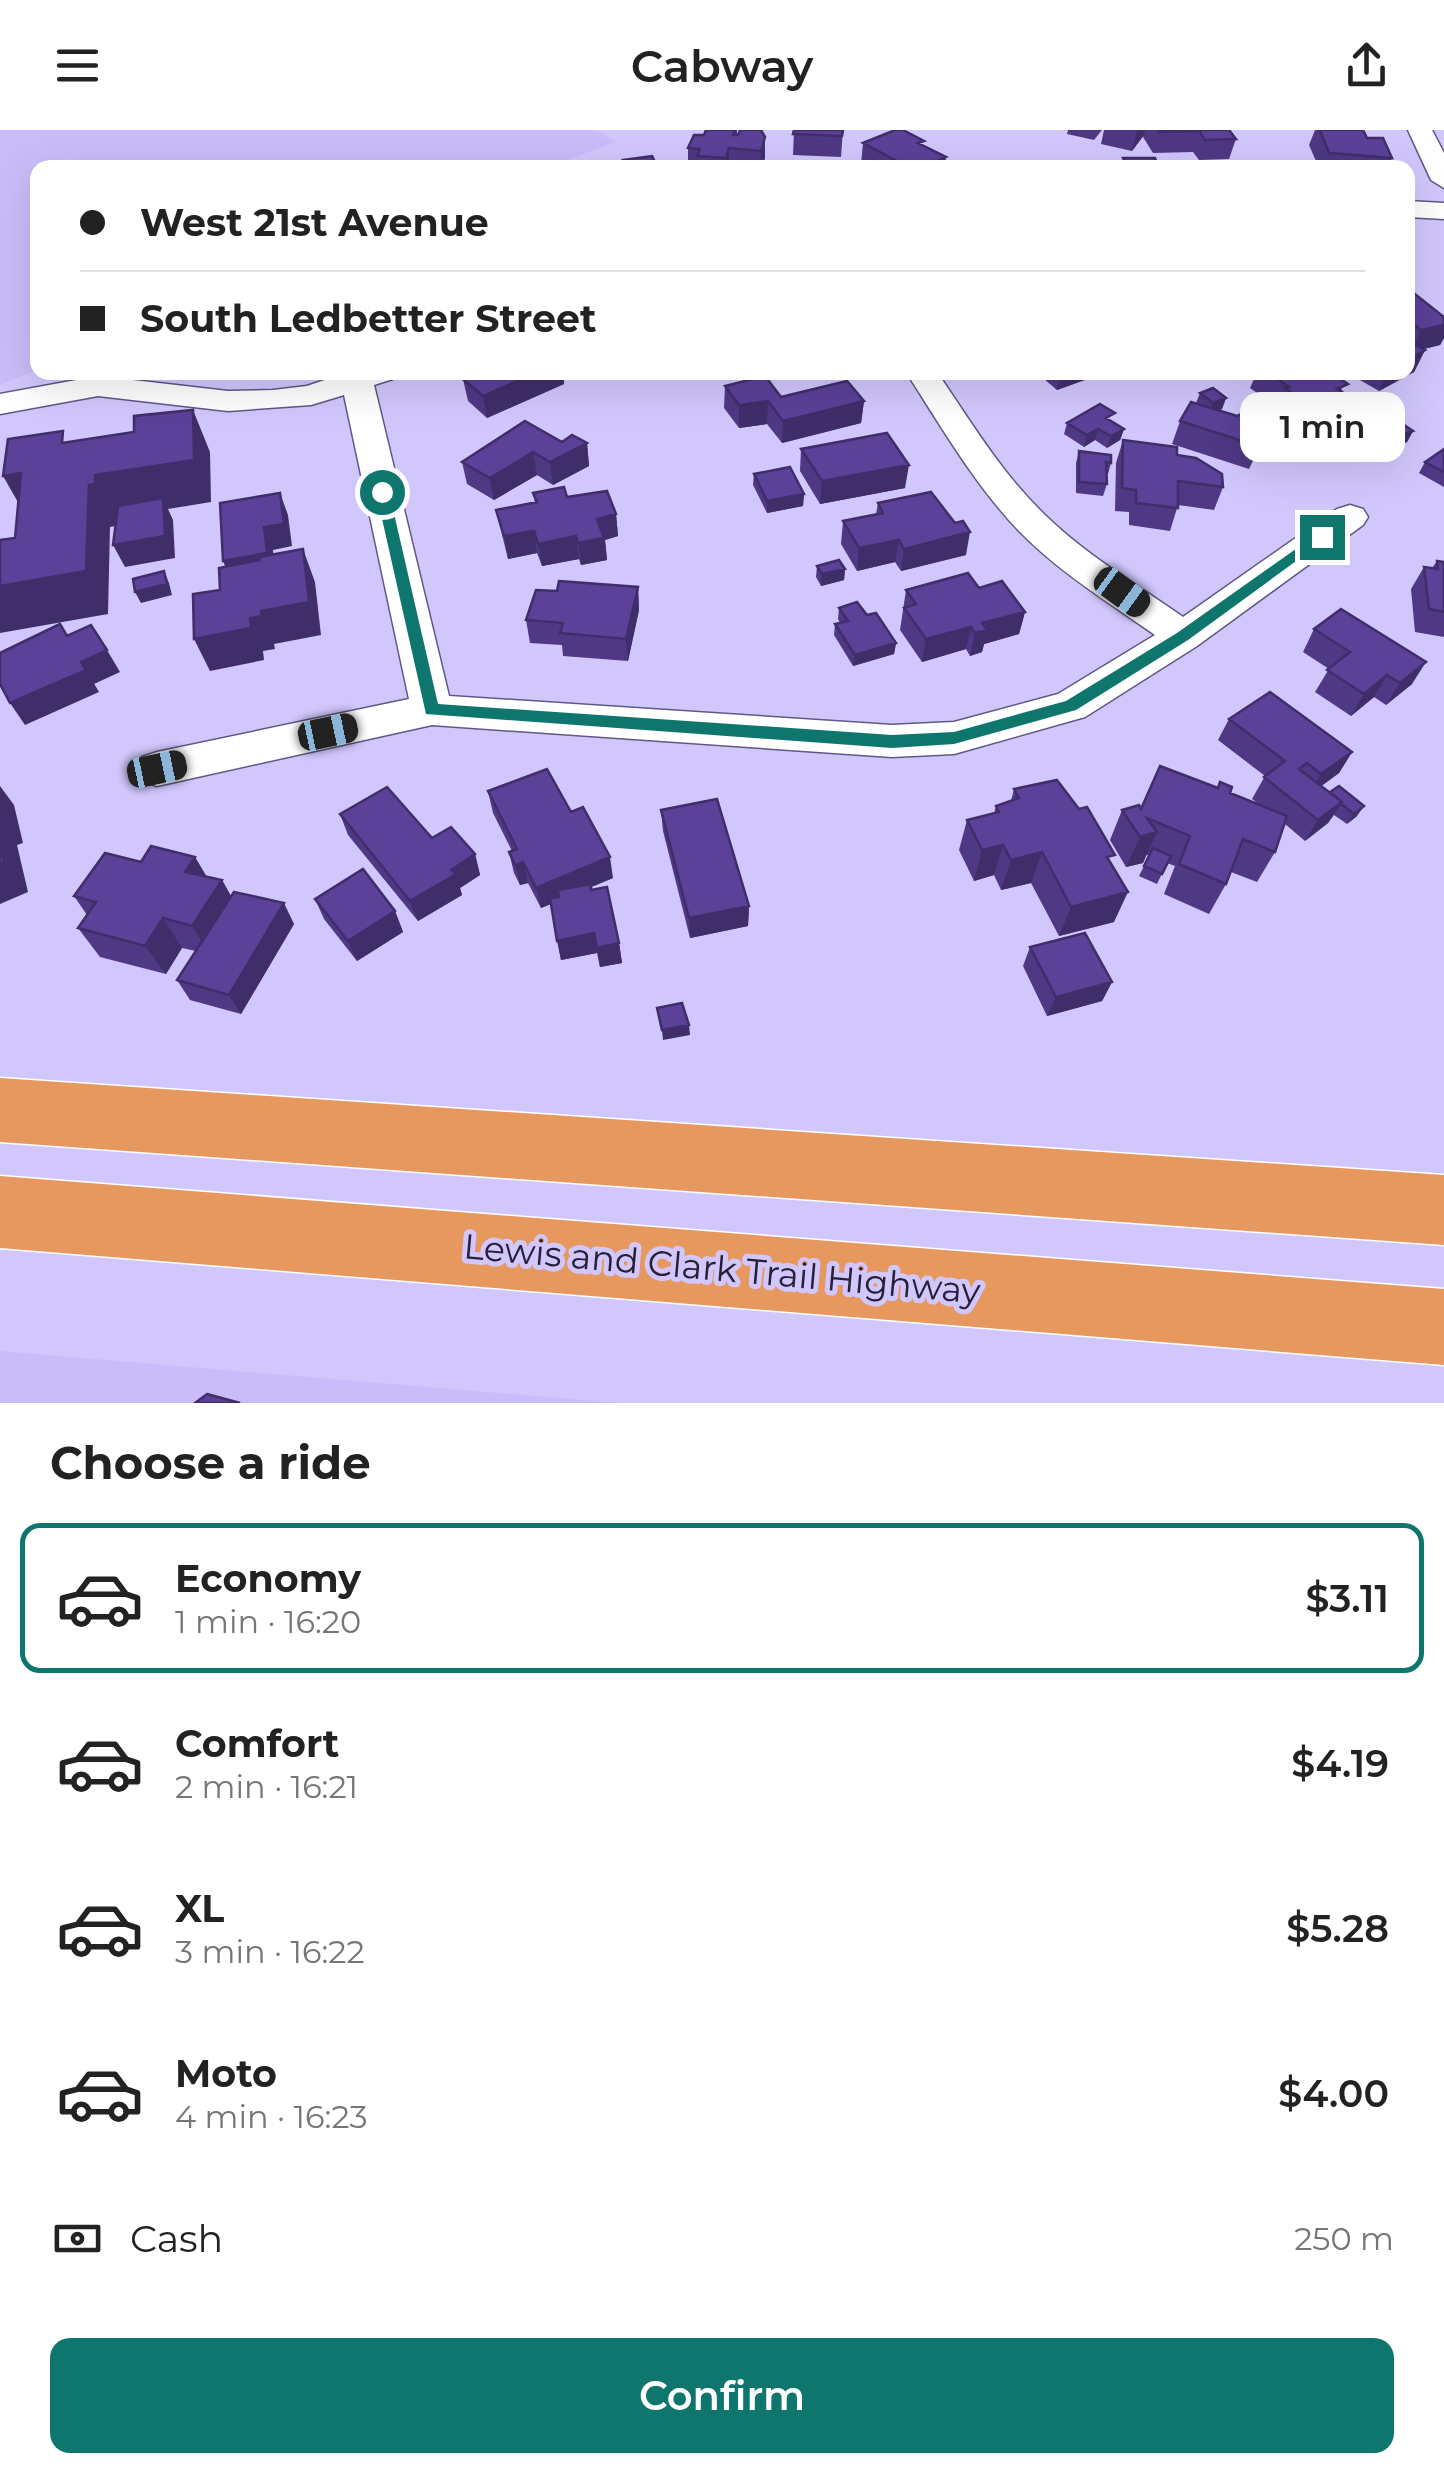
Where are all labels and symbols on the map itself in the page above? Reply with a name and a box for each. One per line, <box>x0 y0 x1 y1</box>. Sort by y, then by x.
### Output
callout: 1 min <box>1240 392 1404 462</box>
route start <box>360 470 405 515</box>
route end <box>1300 515 1345 560</box>
car <box>1089 562 1155 622</box>
car <box>296 711 360 753</box>
car <box>125 748 189 790</box>
street label: Lewis and Clark Trail Highway <box>462 1224 982 1313</box>

